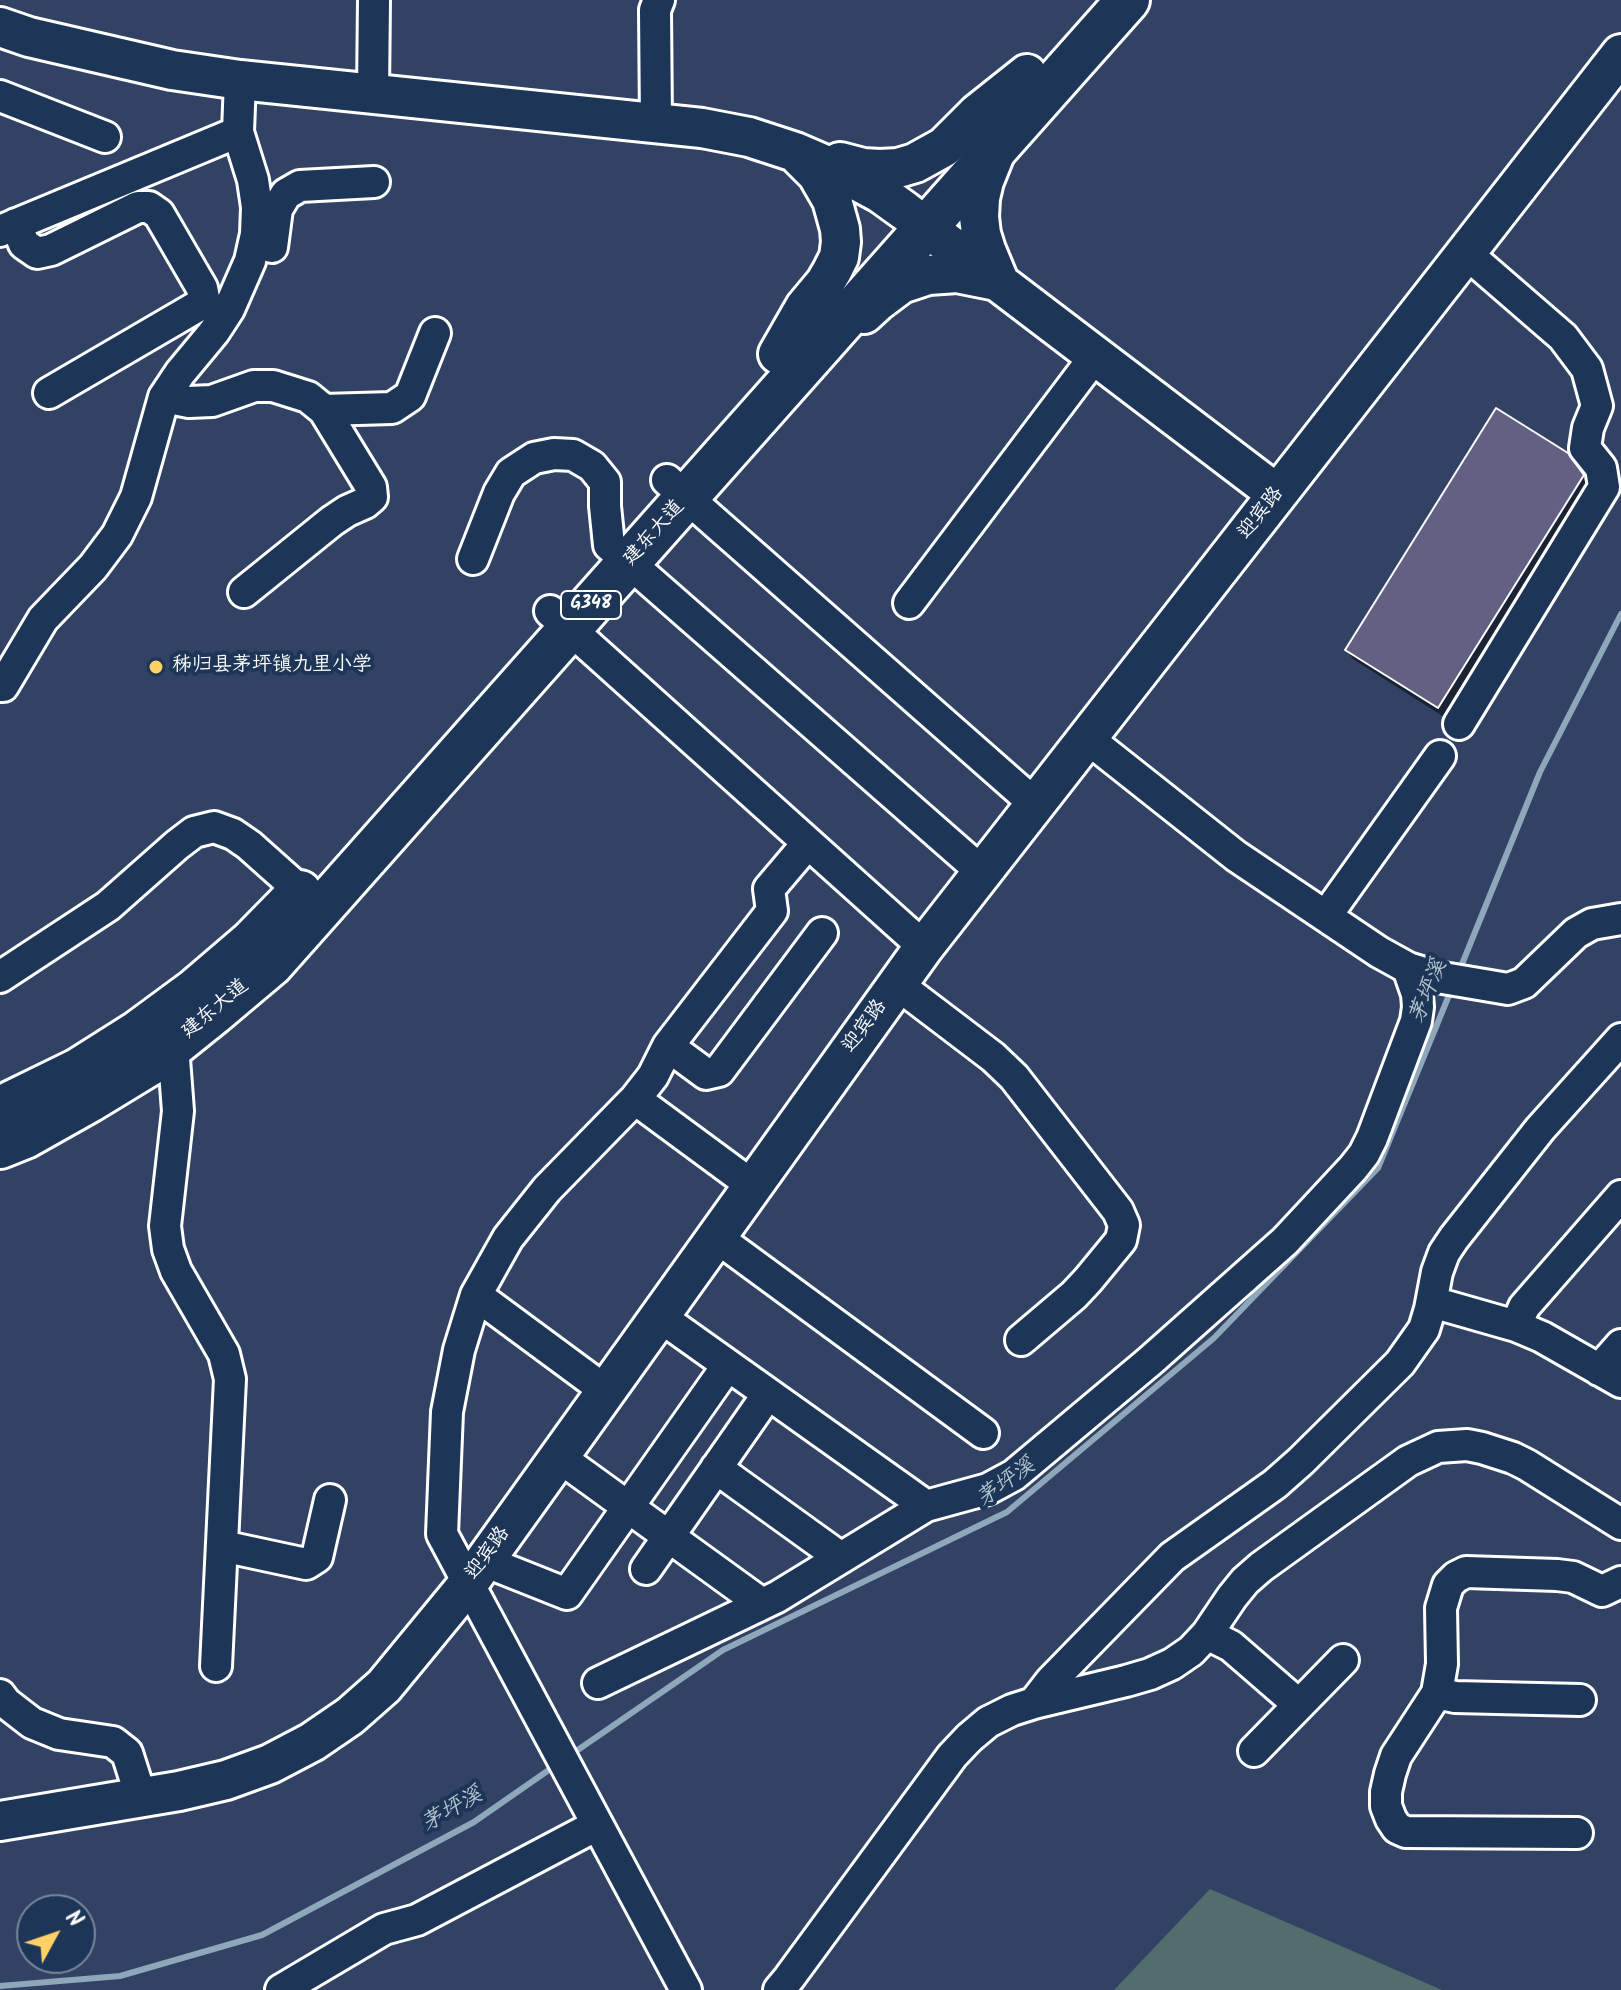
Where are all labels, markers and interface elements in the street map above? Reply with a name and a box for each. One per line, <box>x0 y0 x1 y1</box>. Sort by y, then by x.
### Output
street label: 迎宾路 <box>1234 483 1290 545</box>
street label: 建东大道 <box>619 496 691 572</box>
road number: G348 <box>561 591 621 619</box>
place label: 秭归县茅坪镇九里小学 <box>172 655 372 679</box>
marker: 秭归县茅坪镇九里小学 <box>147 658 165 676</box>
water label: 茅坪溪 <box>1405 956 1455 1028</box>
street label: 建东大道 <box>178 975 254 1045</box>
street label: 迎宾路 <box>839 996 893 1058</box>
water label: 茅坪溪 <box>973 1454 1041 1514</box>
street label: 迎宾路 <box>462 1523 516 1585</box>
water label: 茅坪溪 <box>418 1783 488 1839</box>
north arrow <box>16 1894 96 1974</box>
text: N <box>55 1903 91 1936</box>

